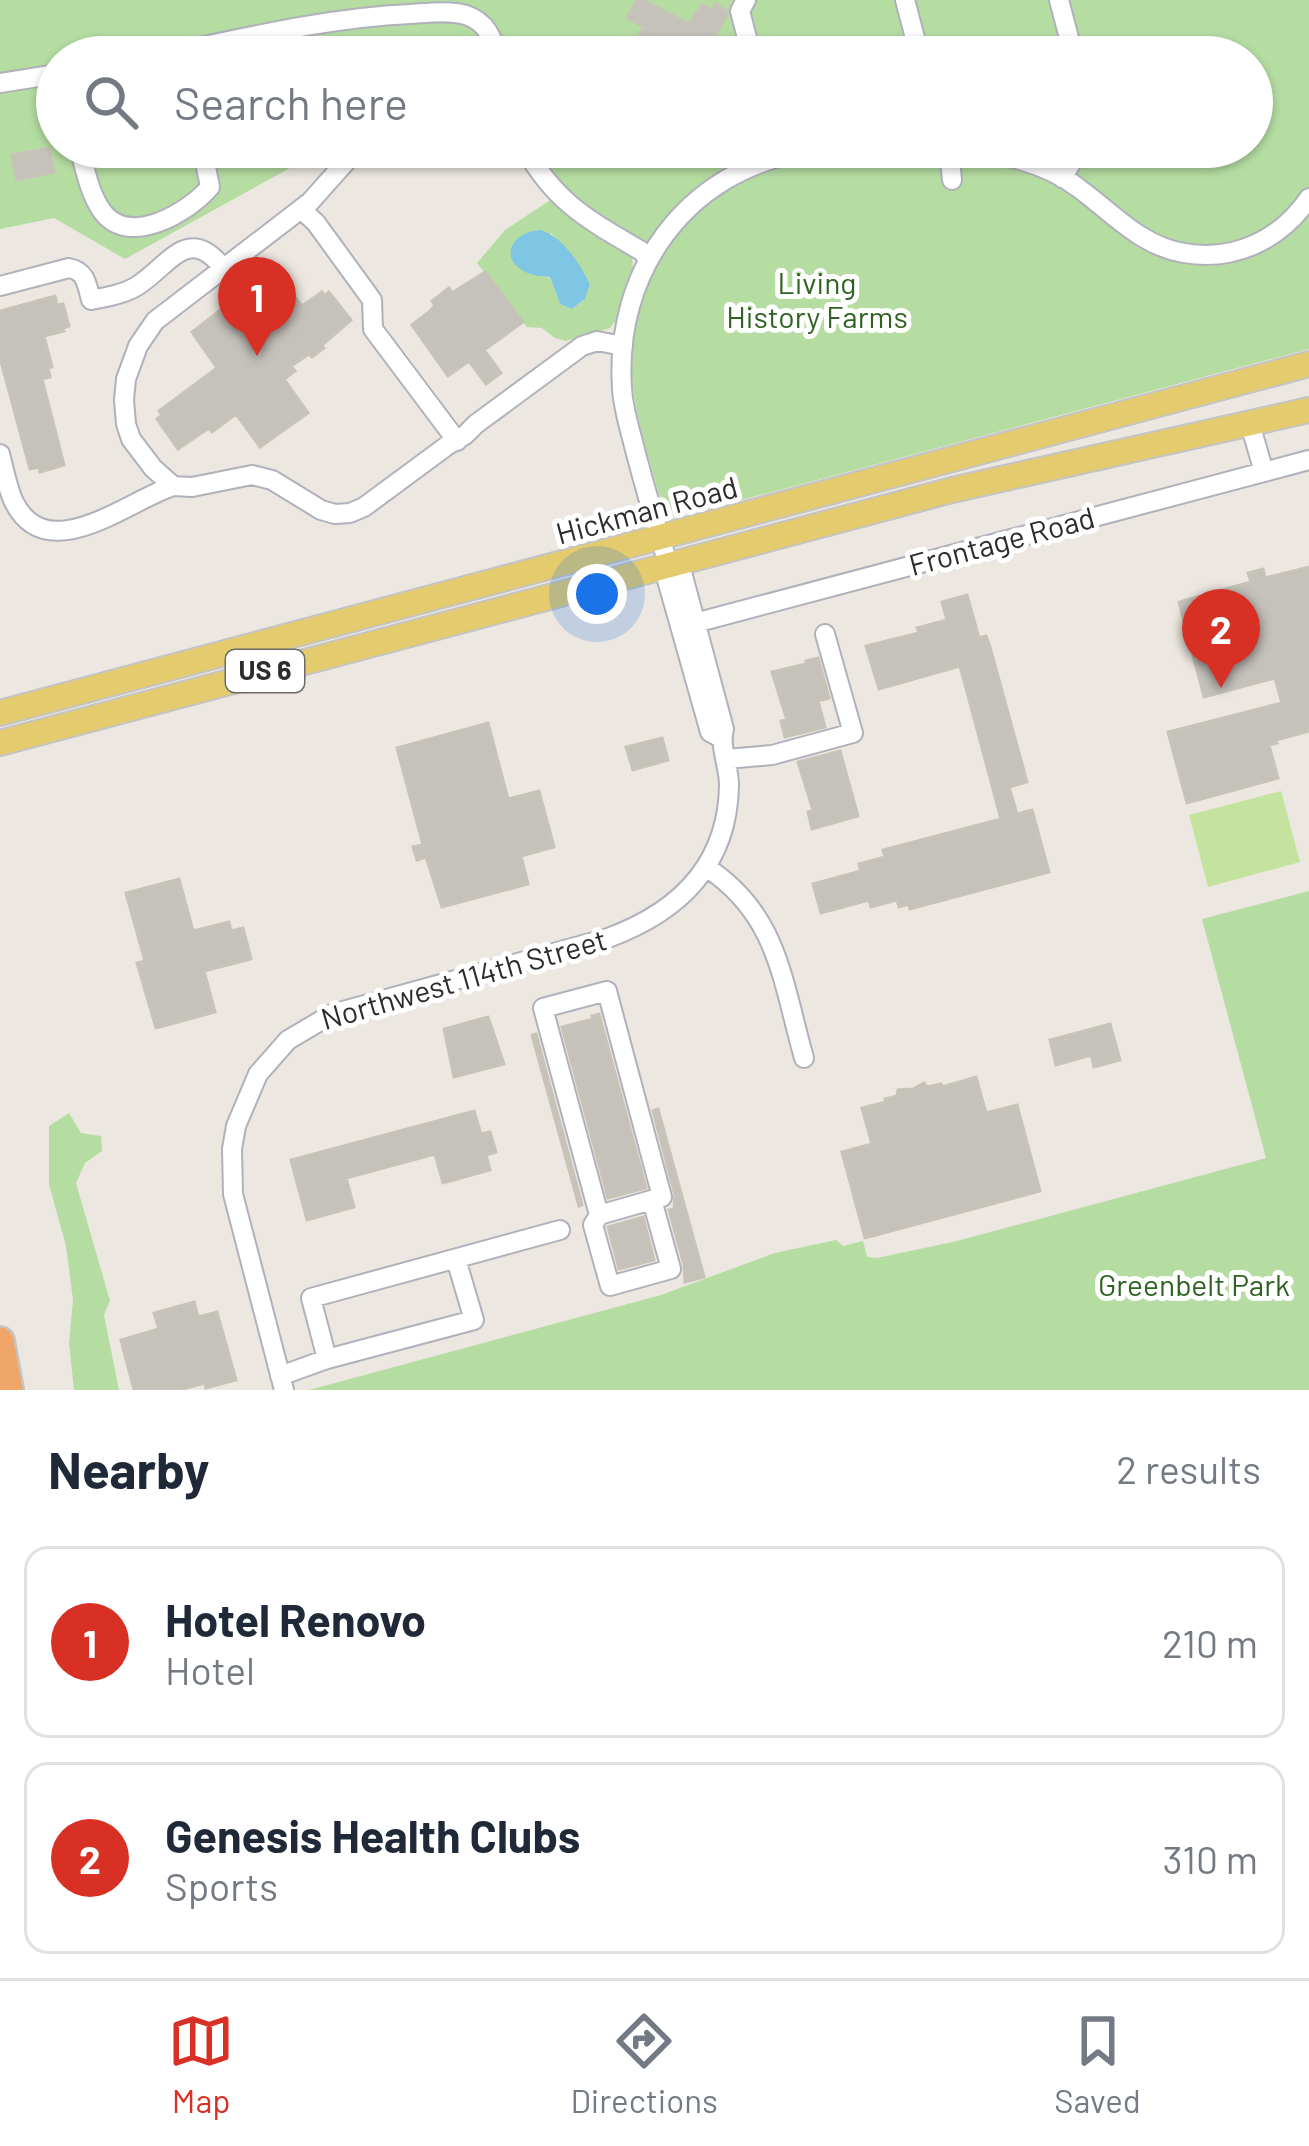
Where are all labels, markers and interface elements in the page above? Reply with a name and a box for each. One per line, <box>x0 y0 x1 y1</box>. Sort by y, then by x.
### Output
search box <box>36 36 1273 168</box>
icon: search <box>78 69 144 135</box>
text: Search here <box>174 75 408 129</box>
pin: 1 <box>218 257 296 356</box>
park label: Living History Farms <box>726 264 908 334</box>
street label: Hickman Road <box>552 468 741 551</box>
street label: Frontage Road <box>905 498 1098 582</box>
your location <box>567 564 627 624</box>
pin: 2 <box>1182 589 1260 688</box>
road number: US 6 <box>226 650 304 692</box>
street label: Northwest 114th Street <box>316 920 610 1036</box>
park label: Greenbelt Park <box>1098 1266 1290 1302</box>
text: Nearby <box>48 1438 209 1499</box>
text: 2 results <box>1116 1445 1261 1492</box>
text: Hotel Renovo <box>165 1592 426 1646</box>
text: 1 <box>83 1619 97 1666</box>
text: 210 m <box>1162 1619 1258 1666</box>
text: Hotel <box>165 1646 255 1693</box>
text: Genesis Health Clubs <box>165 1808 580 1862</box>
text: 2 <box>79 1835 101 1882</box>
text: 310 m <box>1162 1835 1258 1882</box>
text: Sports <box>165 1862 278 1909</box>
tab: Map <box>168 2008 234 2120</box>
tab: Directions <box>570 2008 718 2120</box>
tab: Saved <box>1054 2008 1141 2120</box>

